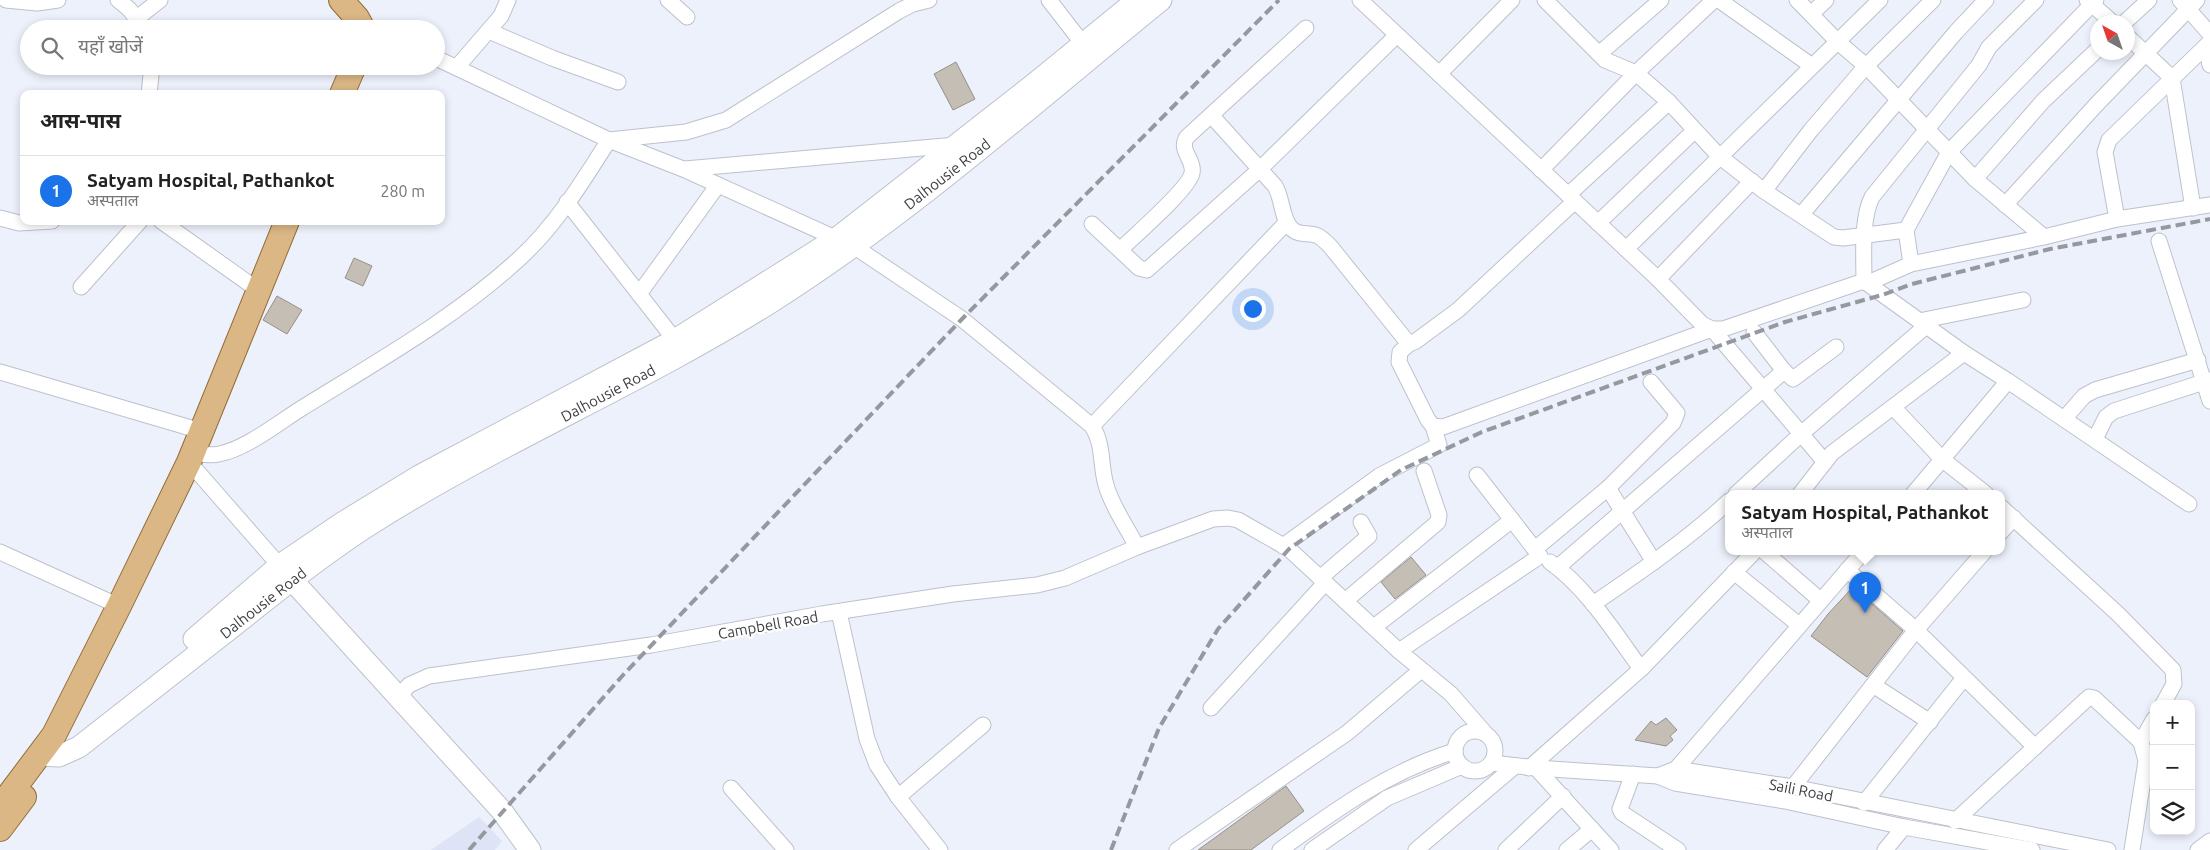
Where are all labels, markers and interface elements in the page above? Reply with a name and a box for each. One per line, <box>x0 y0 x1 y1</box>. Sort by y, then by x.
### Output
north arrow <box>2090 15 2135 60</box>
search box <box>20 20 445 75</box>
icon: search <box>38 34 66 62</box>
text: यहाँ खोजें <box>78 35 143 57</box>
text: आस-पास <box>40 108 121 132</box>
street label: Dalhousie Road <box>901 135 993 213</box>
text: Satyam Hospital, Pathankot <box>87 169 335 191</box>
text: 1 <box>51 182 61 200</box>
text: 280 m <box>380 182 425 200</box>
text: अस्पताल <box>87 191 139 209</box>
your location <box>1240 296 1266 322</box>
street label: Dalhousie Road <box>558 361 658 425</box>
popup <box>1725 490 2005 555</box>
text: Satyam Hospital, Pathankot <box>1741 501 1989 523</box>
text: अस्पताल <box>1741 523 1793 541</box>
street label: Dalhousie Road <box>217 564 309 642</box>
pin: 1 <box>1849 572 1881 613</box>
street label: Campbell Road <box>717 608 819 642</box>
map controls <box>2150 700 2195 835</box>
button: + <box>2150 700 2195 745</box>
button: − <box>2150 745 2195 790</box>
street label: Saili Road <box>1768 775 1834 805</box>
button: layers <box>2150 790 2195 835</box>

